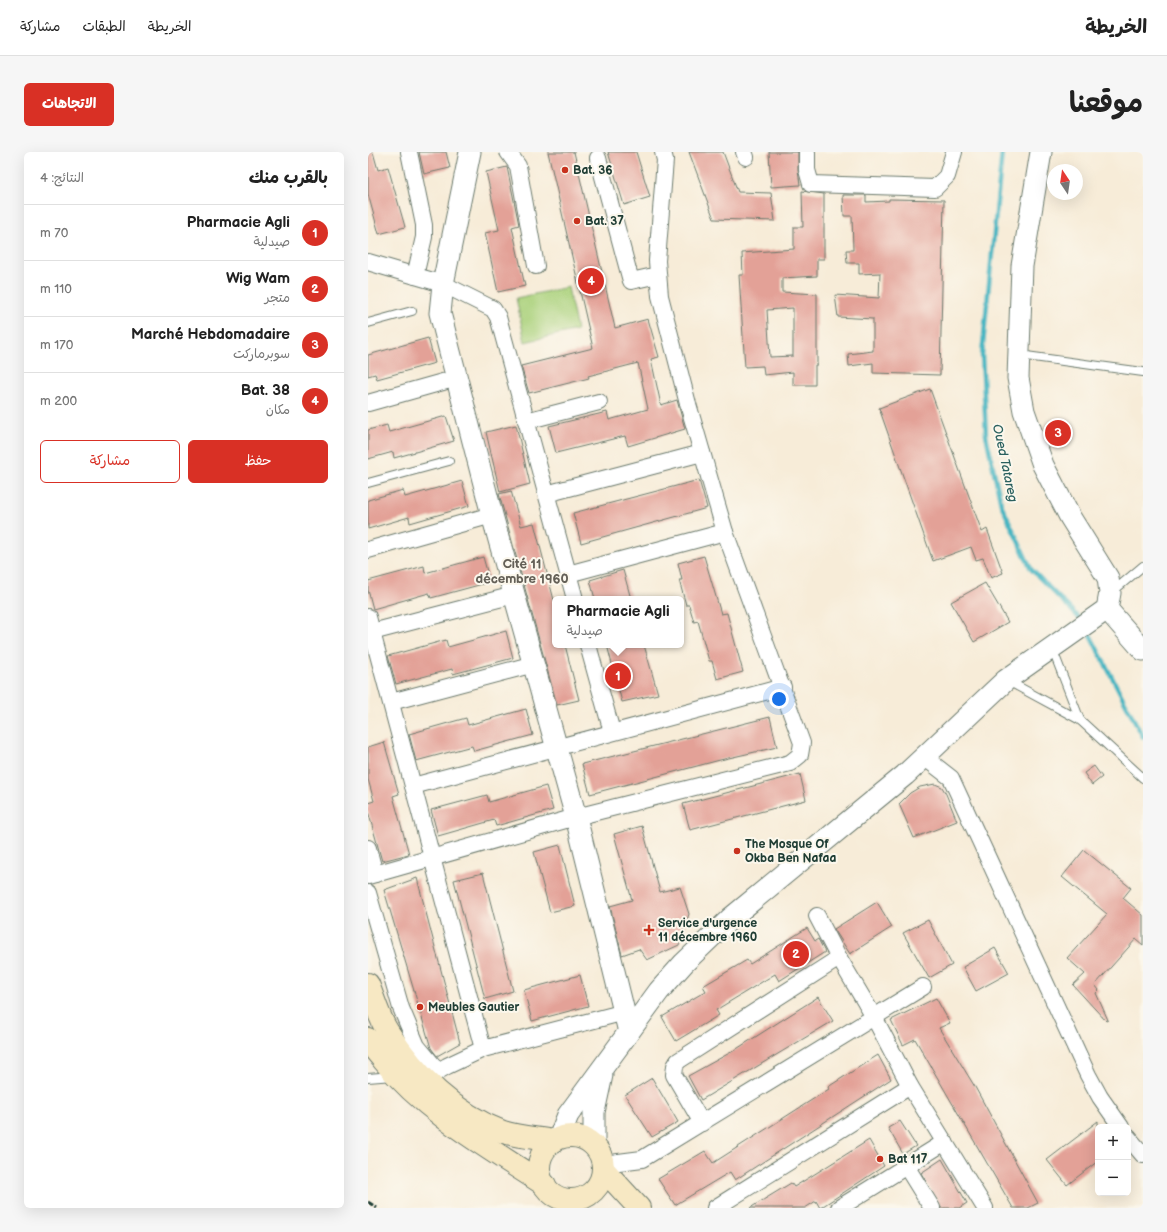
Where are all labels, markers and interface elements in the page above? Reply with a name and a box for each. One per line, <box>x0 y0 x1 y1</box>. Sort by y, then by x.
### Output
text: الخريطة <box>1085 16 1147 39</box>
text: مشاركة <box>20 18 60 35</box>
text: الطبقات <box>82 18 126 35</box>
text: الخريطة <box>148 18 191 35</box>
button: الاتجاهات <box>24 83 114 126</box>
text: موقعنا <box>1069 87 1143 120</box>
place label: Bat. 36 <box>573 163 613 178</box>
north arrow <box>1047 164 1083 200</box>
marker: Bat. 36 <box>560 165 570 175</box>
text: بالقرب منك <box>249 168 328 188</box>
text: النتائج: 4 <box>40 170 84 186</box>
text: Pharmacie Agli <box>187 213 290 232</box>
place label: Bat. 37 <box>585 214 624 229</box>
marker: Bat. 37 <box>572 216 582 226</box>
text: 70 m <box>40 225 68 241</box>
text: 1 <box>312 225 318 241</box>
text: صيدلية <box>253 234 290 250</box>
pin: 4 <box>578 266 604 296</box>
text: Wig Wam <box>226 269 290 288</box>
text: 110 m <box>40 281 72 297</box>
text: 2 <box>311 281 319 297</box>
text: متجر <box>265 290 290 306</box>
text: Marché Hebdomadaire <box>131 325 290 344</box>
text: 170 m <box>40 337 73 353</box>
text: 3 <box>311 337 319 353</box>
text: سوبرماركت <box>233 346 290 362</box>
text: Bat. 38 <box>241 381 290 400</box>
text: 200 m <box>40 393 77 409</box>
text: 4 <box>311 393 319 409</box>
text: مكان <box>266 402 290 418</box>
pin: 3 <box>1045 418 1071 448</box>
water label: Oued Tatareg <box>989 422 1021 504</box>
button: مشاركة <box>40 440 180 483</box>
button: حفظ <box>188 440 328 483</box>
district label: Cité 11 décembre 1960 <box>475 556 569 587</box>
popup <box>552 596 684 648</box>
text: Pharmacie Agli <box>566 602 670 621</box>
text: صيدلية <box>566 623 603 639</box>
pin: 1 <box>605 661 631 691</box>
your location <box>769 689 789 709</box>
place label: The Mosque Of Okba Ben Nafaa <box>745 837 836 866</box>
marker: The Mosque Of Okba Ben Nafaa <box>732 846 742 856</box>
place label: Service d'urgence 11 décembre 1960 <box>658 916 757 945</box>
marker: Service d'urgence 11 décembre 1960 <box>643 924 655 936</box>
pin: 2 <box>783 939 809 969</box>
place label: Meubles Gautier <box>428 1000 519 1015</box>
marker: Meubles Gautier <box>415 1002 425 1012</box>
map controls <box>1095 1124 1131 1196</box>
button: + <box>1095 1124 1131 1160</box>
place label: Bat 117 <box>888 1152 928 1167</box>
marker: Bat 117 <box>875 1154 885 1164</box>
button: − <box>1095 1160 1131 1196</box>

